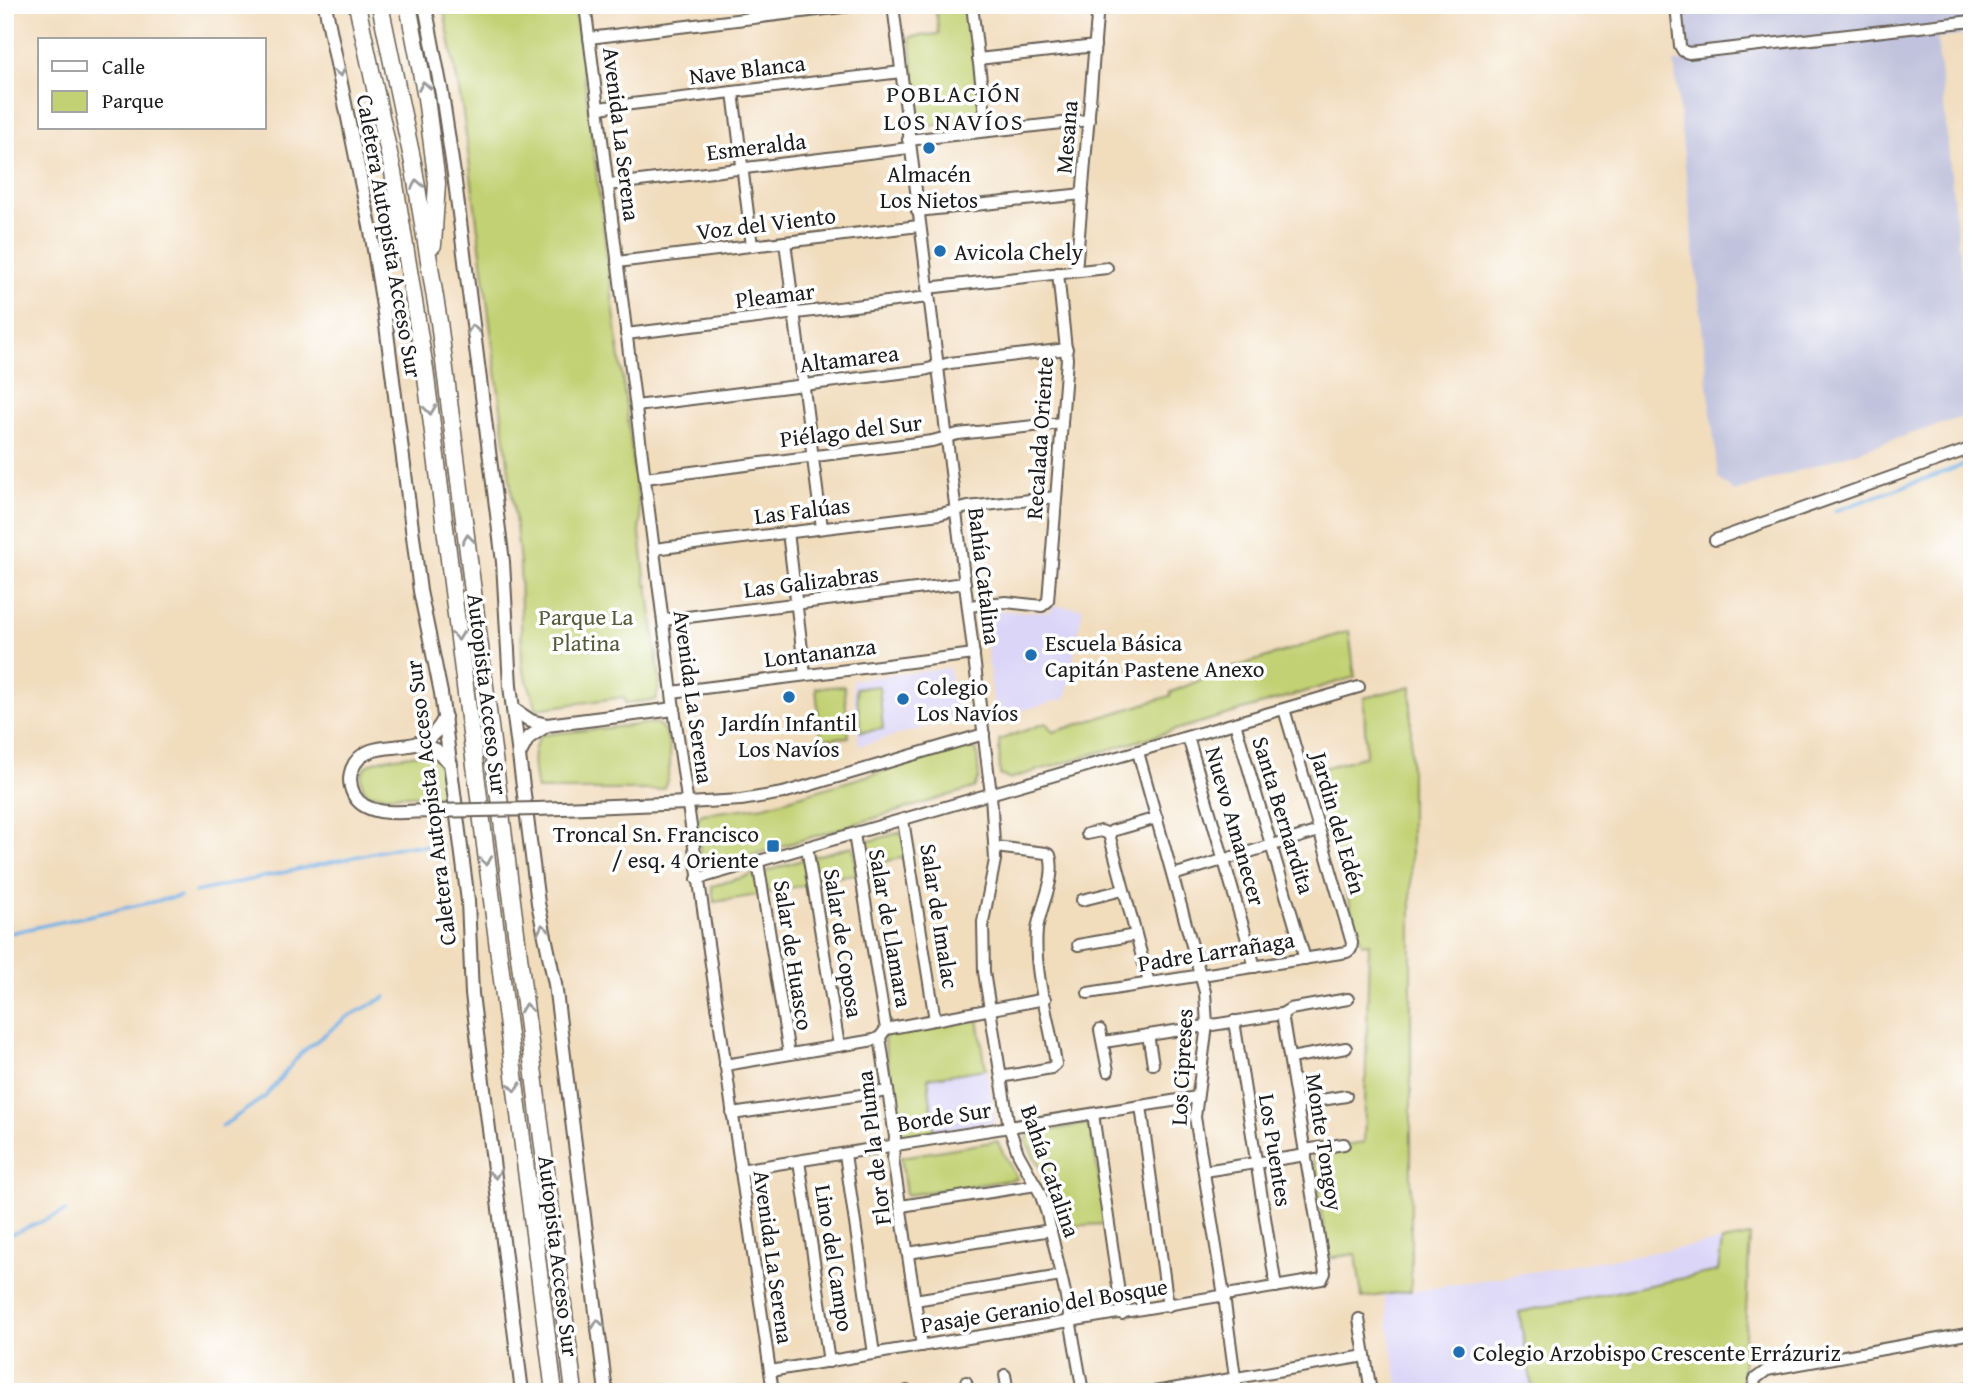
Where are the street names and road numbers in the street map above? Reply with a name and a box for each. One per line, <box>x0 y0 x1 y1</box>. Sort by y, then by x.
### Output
street label: Avenida La Serena <box>595 45 649 223</box>
street label: Nave Blanca <box>687 45 807 92</box>
street label: Caletera Autopista Acceso Sur <box>349 92 431 381</box>
street label: Mesana <box>1046 99 1086 175</box>
street label: Esmeralda <box>704 124 808 168</box>
street label: Voz del Viento <box>694 198 838 248</box>
street label: Pleamar <box>733 274 817 316</box>
street label: Altamarea <box>797 336 901 380</box>
street label: Recalada Oriente <box>1017 355 1061 521</box>
street label: Piélago del Sur <box>778 405 924 455</box>
street label: Las Falúas <box>752 488 852 532</box>
street label: Bahía Catalina <box>960 505 1010 647</box>
street label: Las Galizabras <box>742 556 880 606</box>
street label: Autopista Acceso Sur <box>459 591 517 797</box>
street label: Avenida La Serena <box>665 608 723 786</box>
street label: Lontananza <box>762 629 878 675</box>
street label: Caletera Autopista Acceso Sur <box>396 658 464 948</box>
street label: Santa Bernardita <box>1244 732 1324 898</box>
street label: Nuevo Amanecer <box>1198 743 1275 910</box>
street label: Jardin del Edén <box>1302 745 1375 898</box>
street label: Salar de Imalac <box>912 841 968 991</box>
street label: Salar de Llamara <box>861 846 921 1010</box>
street label: Salar de Coposa <box>816 866 872 1020</box>
street label: Salar de Huasco <box>766 877 822 1033</box>
street label: Padre Larrañaga <box>1135 922 1297 980</box>
street label: Los Cipreses <box>1161 1007 1201 1127</box>
street label: Flor de la Pluma <box>847 1069 899 1227</box>
street label: Monte Tongoy <box>1298 1071 1352 1214</box>
street label: Los Puentes <box>1251 1091 1301 1209</box>
street label: Borde Sur <box>894 1092 994 1140</box>
street label: Bahía Catalina <box>1013 1100 1089 1242</box>
street label: Autopista Acceso Sur <box>530 1153 588 1359</box>
street label: Avenida La Serena <box>745 1168 803 1346</box>
street label: Lino del Campo <box>807 1182 863 1334</box>
street label: Pasaje Geranio del Bosque <box>918 1269 1170 1341</box>

